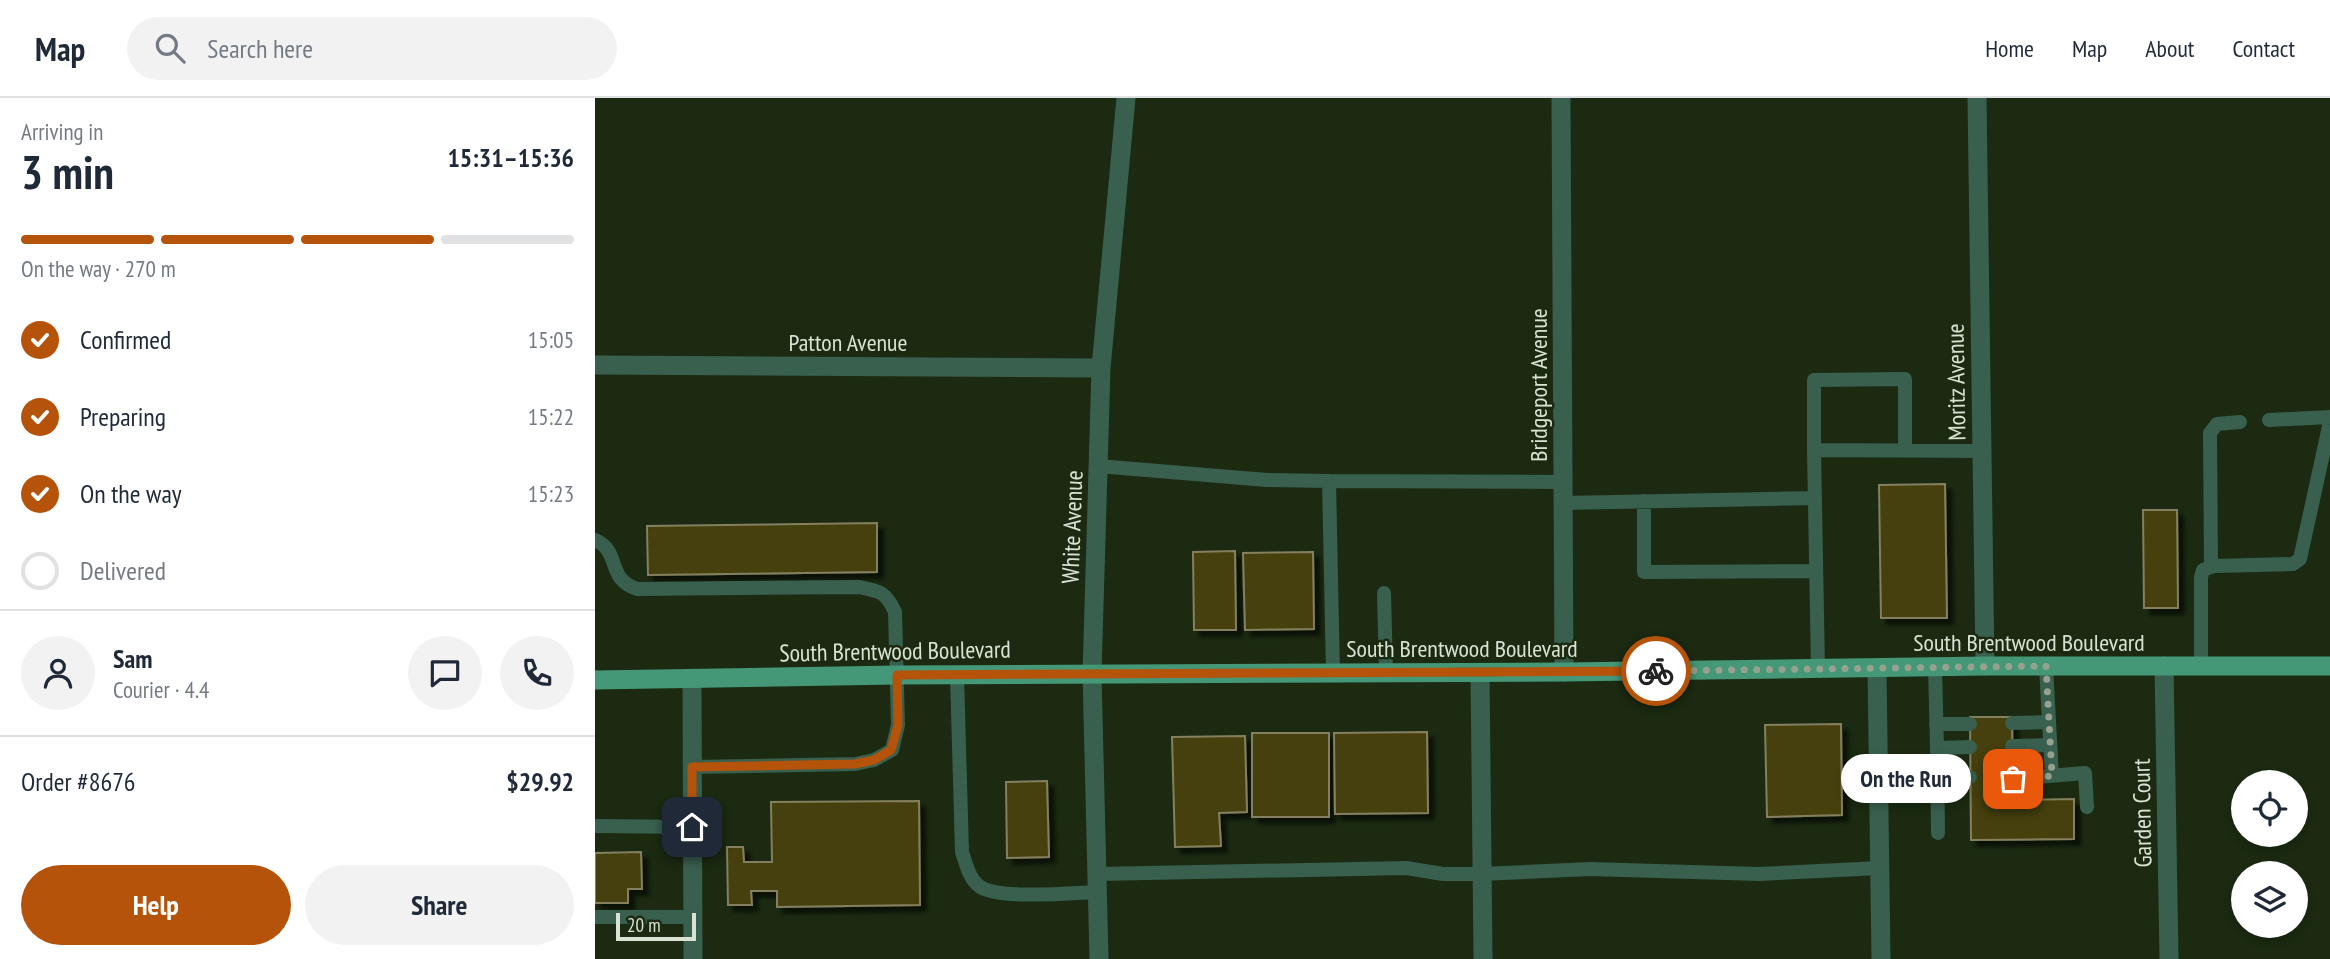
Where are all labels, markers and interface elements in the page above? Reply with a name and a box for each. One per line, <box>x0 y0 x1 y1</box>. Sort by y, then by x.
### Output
search box <box>127 17 617 80</box>
text: Map <box>35 27 85 70</box>
icon: search <box>151 29 189 67</box>
text: Search here <box>207 32 313 65</box>
text: Home <box>1985 33 2034 64</box>
text: Map <box>2072 33 2107 64</box>
text: About <box>2145 33 2194 64</box>
text: Contact <box>2232 33 2295 64</box>
text: Arriving in <box>21 117 103 146</box>
text: 15:31–15:36 <box>447 141 574 174</box>
text: 3 min <box>21 142 114 202</box>
text: On the way · 270 m <box>21 254 176 283</box>
street label: Bridgeport Avenue <box>1523 308 1554 462</box>
icon: check <box>21 321 59 359</box>
text: Confirmed <box>80 323 171 356</box>
street label: Moritz Avenue <box>1939 323 1973 441</box>
text: 15:05 <box>528 325 574 354</box>
street label: Patton Avenue <box>789 327 907 358</box>
icon: check <box>21 398 59 436</box>
text: Preparing <box>80 400 166 433</box>
text: 15:22 <box>528 402 574 431</box>
street label: White Avenue <box>1055 470 1089 584</box>
icon: check <box>21 475 59 513</box>
text: On the way <box>80 477 182 510</box>
text: 15:23 <box>528 479 574 508</box>
text: Delivered <box>80 554 166 587</box>
street label: South Brentwood Boulevard <box>1913 627 2145 658</box>
street label: South Brentwood Boulevard <box>779 633 1011 669</box>
street label: South Brentwood Boulevard <box>1346 633 1578 664</box>
button: person <box>21 636 95 710</box>
button: chat <box>408 636 482 710</box>
button: phone <box>500 636 574 710</box>
courier <box>1621 636 1691 706</box>
text: Sam <box>113 642 152 675</box>
icon: bike <box>1637 652 1675 690</box>
text: Courier · 4.4 <box>113 675 209 704</box>
pin <box>1983 749 2043 809</box>
callout: On the Run <box>1841 754 1971 804</box>
street label: Garden Court <box>2126 758 2158 868</box>
icon: bag <box>1994 760 2032 798</box>
text: On the Run <box>1860 764 1952 793</box>
text: Order #8676 <box>21 765 136 798</box>
text: $29.92 <box>506 765 574 798</box>
map controls <box>2231 770 2308 938</box>
button: locate <box>2231 770 2308 847</box>
pin <box>662 797 722 857</box>
icon: home <box>673 808 711 846</box>
button: layers <box>2231 861 2308 938</box>
button: Help <box>21 865 291 945</box>
button: Share <box>305 865 574 945</box>
scale bar <box>616 910 697 942</box>
text: 20 m <box>627 913 661 937</box>

